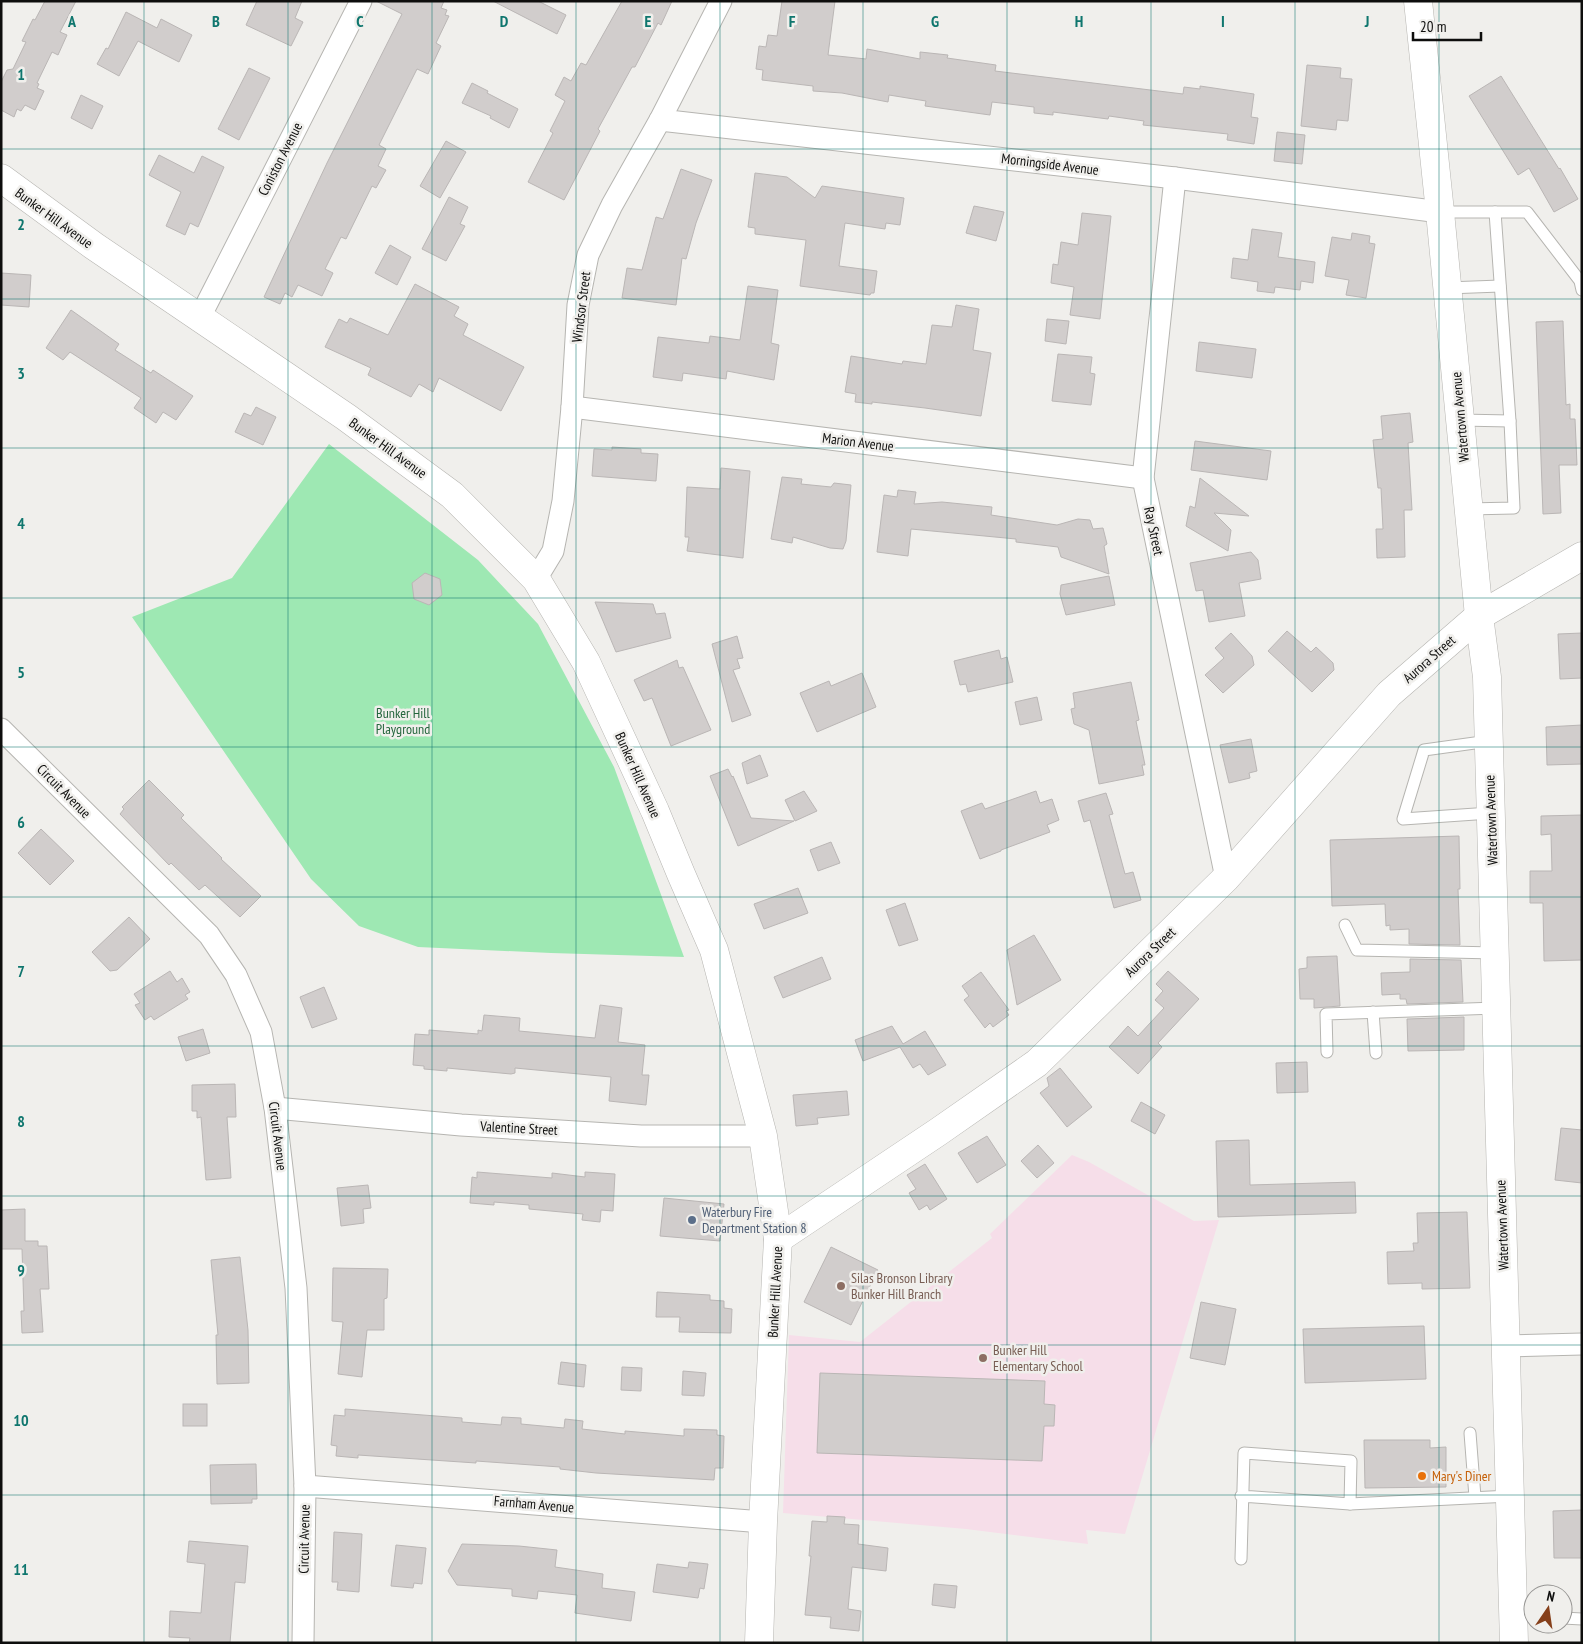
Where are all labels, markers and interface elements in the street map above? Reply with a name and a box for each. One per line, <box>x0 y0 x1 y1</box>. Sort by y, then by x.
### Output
scale bar <box>1413 10 1480 42</box>
text: A <box>67 11 77 31</box>
text: B <box>212 11 220 31</box>
text: C <box>356 11 364 31</box>
text: D <box>500 11 509 31</box>
text: E <box>645 11 652 31</box>
text: F <box>789 11 796 31</box>
text: G <box>931 11 939 31</box>
text: H <box>1075 11 1083 31</box>
text: I <box>1221 11 1225 31</box>
text: J <box>1364 11 1369 31</box>
text: 20 m <box>1420 17 1446 36</box>
text: 1 <box>17 64 25 84</box>
street label: Coniston Avenue <box>254 119 306 199</box>
street label: Morningside Avenue <box>1000 149 1100 179</box>
street label: Bunker Hill Avenue <box>12 184 97 252</box>
text: 2 <box>17 214 25 234</box>
street label: Windsor Street <box>568 270 594 343</box>
text: 3 <box>17 363 25 383</box>
street label: Watertown Avenue <box>1447 371 1473 463</box>
street label: Bunker Hill Avenue <box>346 414 431 482</box>
street label: Marion Avenue <box>821 429 895 455</box>
street label: Ray Street <box>1140 505 1168 557</box>
text: 4 <box>17 513 25 533</box>
street label: Aurora Street <box>1399 631 1459 687</box>
text: 5 <box>17 662 25 682</box>
park label: Bunker Hill Playground <box>376 704 431 738</box>
street label: Bunker Hill Avenue <box>611 729 665 821</box>
street label: Circuit Avenue <box>33 760 95 822</box>
street label: Watertown Avenue <box>1480 774 1502 865</box>
text: 6 <box>17 812 25 832</box>
street label: Aurora Street <box>1121 923 1179 981</box>
text: 7 <box>17 961 25 981</box>
street label: Circuit Avenue <box>265 1101 291 1172</box>
text: 8 <box>17 1111 25 1131</box>
street label: Valentine Street <box>479 1117 558 1139</box>
street label: Watertown Avenue <box>1491 1179 1513 1270</box>
place label: Waterbury Fire Department Station 8 <box>702 1203 807 1237</box>
marker: Waterbury Fire Department Station 8 <box>686 1214 698 1226</box>
street label: Bunker Hill Avenue <box>764 1246 786 1338</box>
text: 9 <box>17 1260 25 1280</box>
place label: Silas Bronson Library Bunker Hill Branch <box>851 1269 953 1303</box>
marker: Silas Bronson Library Bunker Hill Branch <box>835 1280 847 1292</box>
place label: Bunker Hill Elementary School <box>993 1341 1083 1375</box>
marker: Bunker Hill Elementary School <box>977 1352 989 1364</box>
text: 10 <box>13 1410 29 1430</box>
place label: Mary's Diner <box>1432 1467 1491 1485</box>
marker: Mary's Diner <box>1416 1470 1428 1482</box>
street label: Farnham Avenue <box>493 1492 575 1516</box>
street label: Circuit Avenue <box>294 1504 314 1574</box>
text: 11 <box>13 1559 29 1579</box>
north arrow <box>1523 1584 1573 1634</box>
text: N <box>1545 1587 1557 1606</box>

